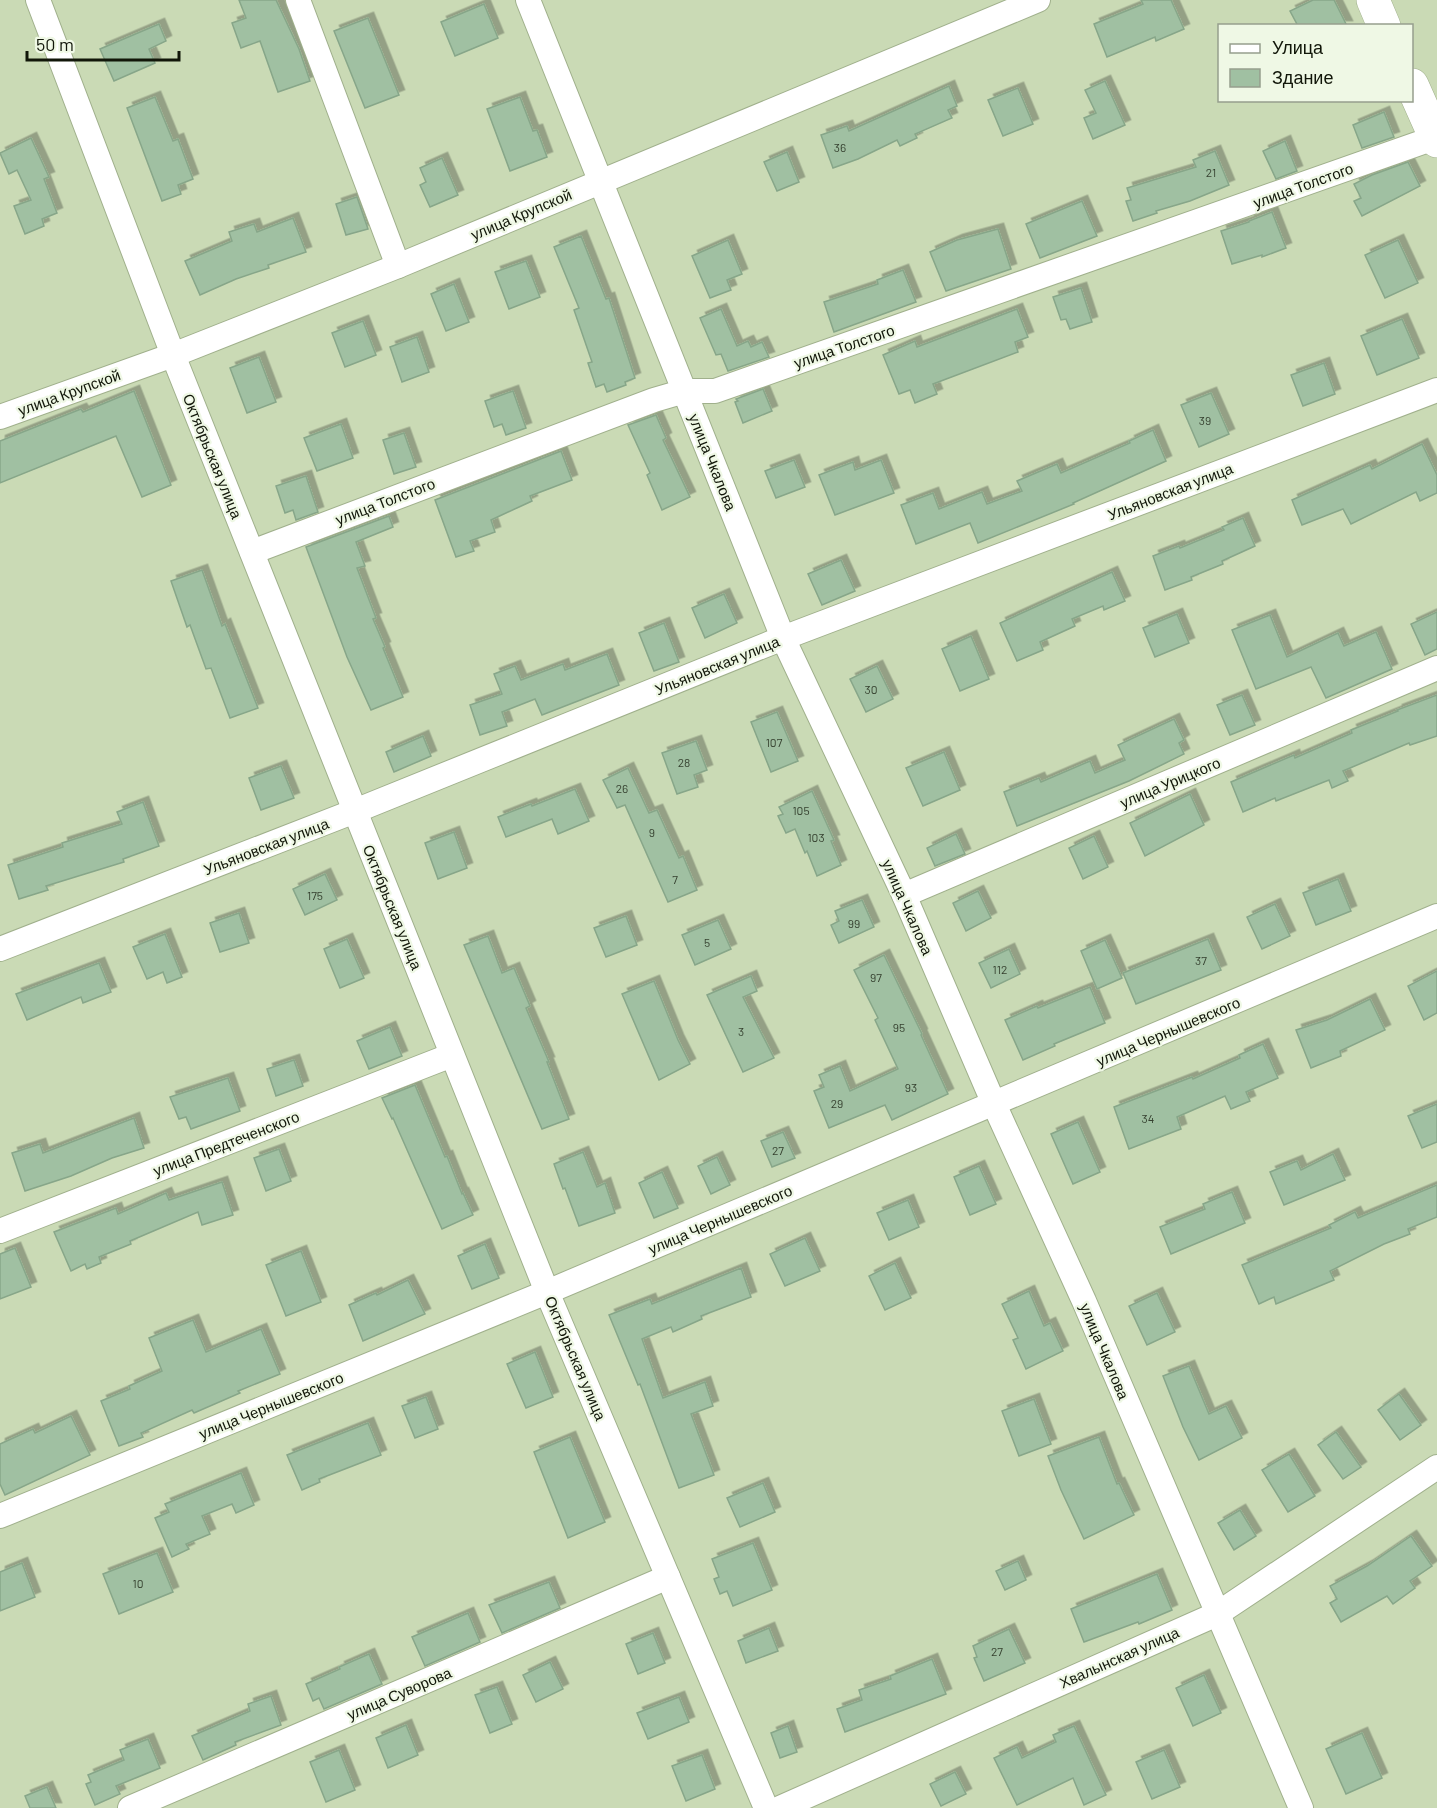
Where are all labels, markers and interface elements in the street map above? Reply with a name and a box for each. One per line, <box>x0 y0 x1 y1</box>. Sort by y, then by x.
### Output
scale bar <box>27 24 178 62</box>
legend <box>1218 24 1413 102</box>
text: 50 m <box>36 33 74 55</box>
text: Улица <box>1272 36 1324 58</box>
text: Здание <box>1272 66 1333 88</box>
house number: 36 <box>834 140 846 154</box>
street label: улица Толстого <box>1251 159 1355 211</box>
house number: 21 <box>1206 165 1216 179</box>
street label: улица Крупской <box>468 185 574 243</box>
street label: улица Толстого <box>791 320 897 372</box>
street label: улица Крупской <box>15 365 123 419</box>
street label: Октябрьская улица <box>180 391 247 522</box>
street label: улица Чкалова <box>685 411 741 514</box>
house number: 39 <box>1199 413 1211 427</box>
street label: Ульяновская улица <box>1105 459 1236 523</box>
street label: улица Толстого <box>333 474 437 528</box>
street label: Ульяновская улица <box>652 632 783 698</box>
house number: 30 <box>865 682 877 696</box>
house number: 107 <box>766 735 783 749</box>
street label: улица Урицкого <box>1117 753 1223 811</box>
house number: 28 <box>678 755 690 769</box>
house number: 26 <box>616 781 628 795</box>
house number: 105 <box>792 803 810 817</box>
street label: Ульяновская улица <box>201 814 332 878</box>
house number: 9 <box>649 825 655 839</box>
house number: 103 <box>807 830 825 844</box>
street label: Октябрьская улица <box>360 842 427 973</box>
street label: улица Чкалова <box>879 856 937 958</box>
house number: 7 <box>672 872 678 886</box>
house number: 175 <box>307 888 323 902</box>
house number: 99 <box>848 916 860 930</box>
house number: 5 <box>704 935 710 949</box>
house number: 37 <box>1195 953 1207 967</box>
house number: 112 <box>993 962 1007 976</box>
house number: 97 <box>870 970 882 984</box>
street label: улица Чернышевского <box>1094 993 1242 1069</box>
house number: 95 <box>893 1020 905 1034</box>
house number: 3 <box>738 1024 744 1038</box>
house number: 93 <box>905 1080 917 1094</box>
house number: 29 <box>831 1096 843 1110</box>
street label: улица Предтеченского <box>150 1107 302 1179</box>
house number: 34 <box>1142 1111 1154 1125</box>
house number: 27 <box>772 1143 784 1157</box>
street label: улица Чернышевского <box>646 1181 794 1257</box>
street label: Октябрьская улица <box>542 1293 611 1423</box>
street label: улица Чкалова <box>1077 1300 1134 1402</box>
street label: улица Чернышевского <box>196 1368 346 1442</box>
house number: 10 <box>133 1576 143 1590</box>
street label: Хвалынская улица <box>1056 1622 1182 1691</box>
house number: 27 <box>991 1644 1003 1658</box>
street label: улица Суворова <box>344 1663 454 1723</box>

